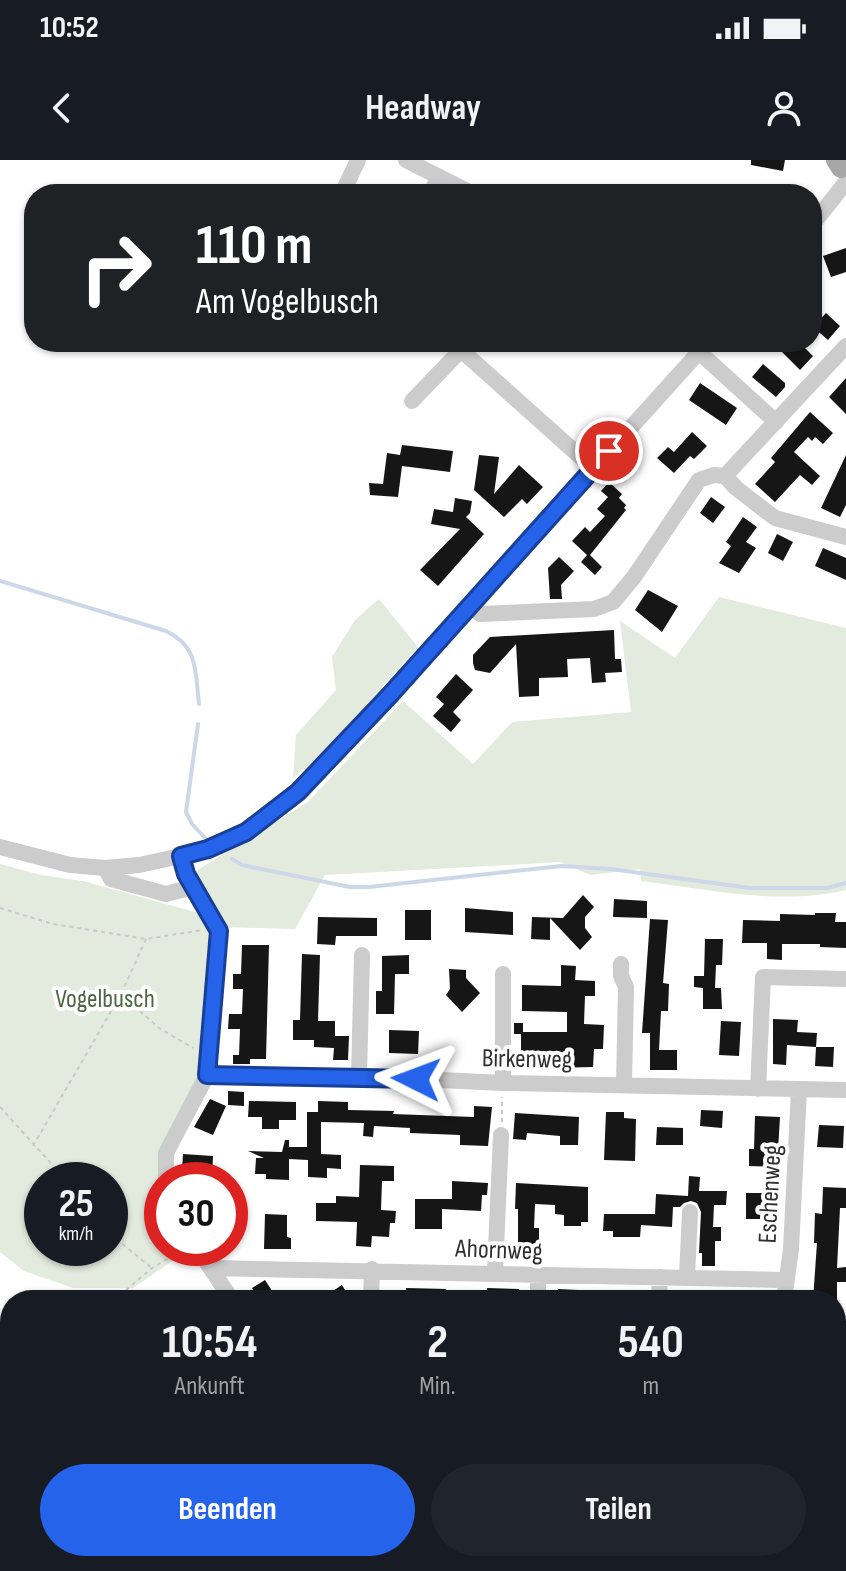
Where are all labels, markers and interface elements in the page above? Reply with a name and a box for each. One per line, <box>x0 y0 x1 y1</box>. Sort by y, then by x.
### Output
text: 10:52 <box>40 10 99 46</box>
icon: back <box>40 86 84 130</box>
icon: person <box>762 86 806 130</box>
text: Headway <box>365 87 481 130</box>
text: 110 m <box>196 213 312 280</box>
icon: right <box>64 216 168 320</box>
text: Am Vogelbusch <box>196 281 379 324</box>
pin <box>575 417 643 485</box>
icon: arrive <box>587 429 631 473</box>
park label: Vogelbusch <box>55 984 155 1015</box>
position arrow <box>374 1037 458 1121</box>
street label: Birkenweg <box>482 1043 572 1076</box>
street label: Eschenweg <box>752 1144 789 1244</box>
speed limit sign: 30 <box>144 1162 248 1266</box>
text: 25 <box>58 1180 94 1228</box>
text: km/h <box>59 1222 93 1246</box>
street label: Ahornweg <box>454 1233 543 1268</box>
text: 10:54 <box>162 1314 257 1371</box>
text: 2 <box>427 1314 448 1371</box>
text: 540 <box>618 1314 684 1371</box>
text: Ankunft <box>175 1371 245 1402</box>
text: Min. <box>419 1371 456 1402</box>
text: m <box>642 1371 659 1402</box>
button: Beenden <box>40 1464 415 1556</box>
button: Teilen <box>431 1464 806 1556</box>

